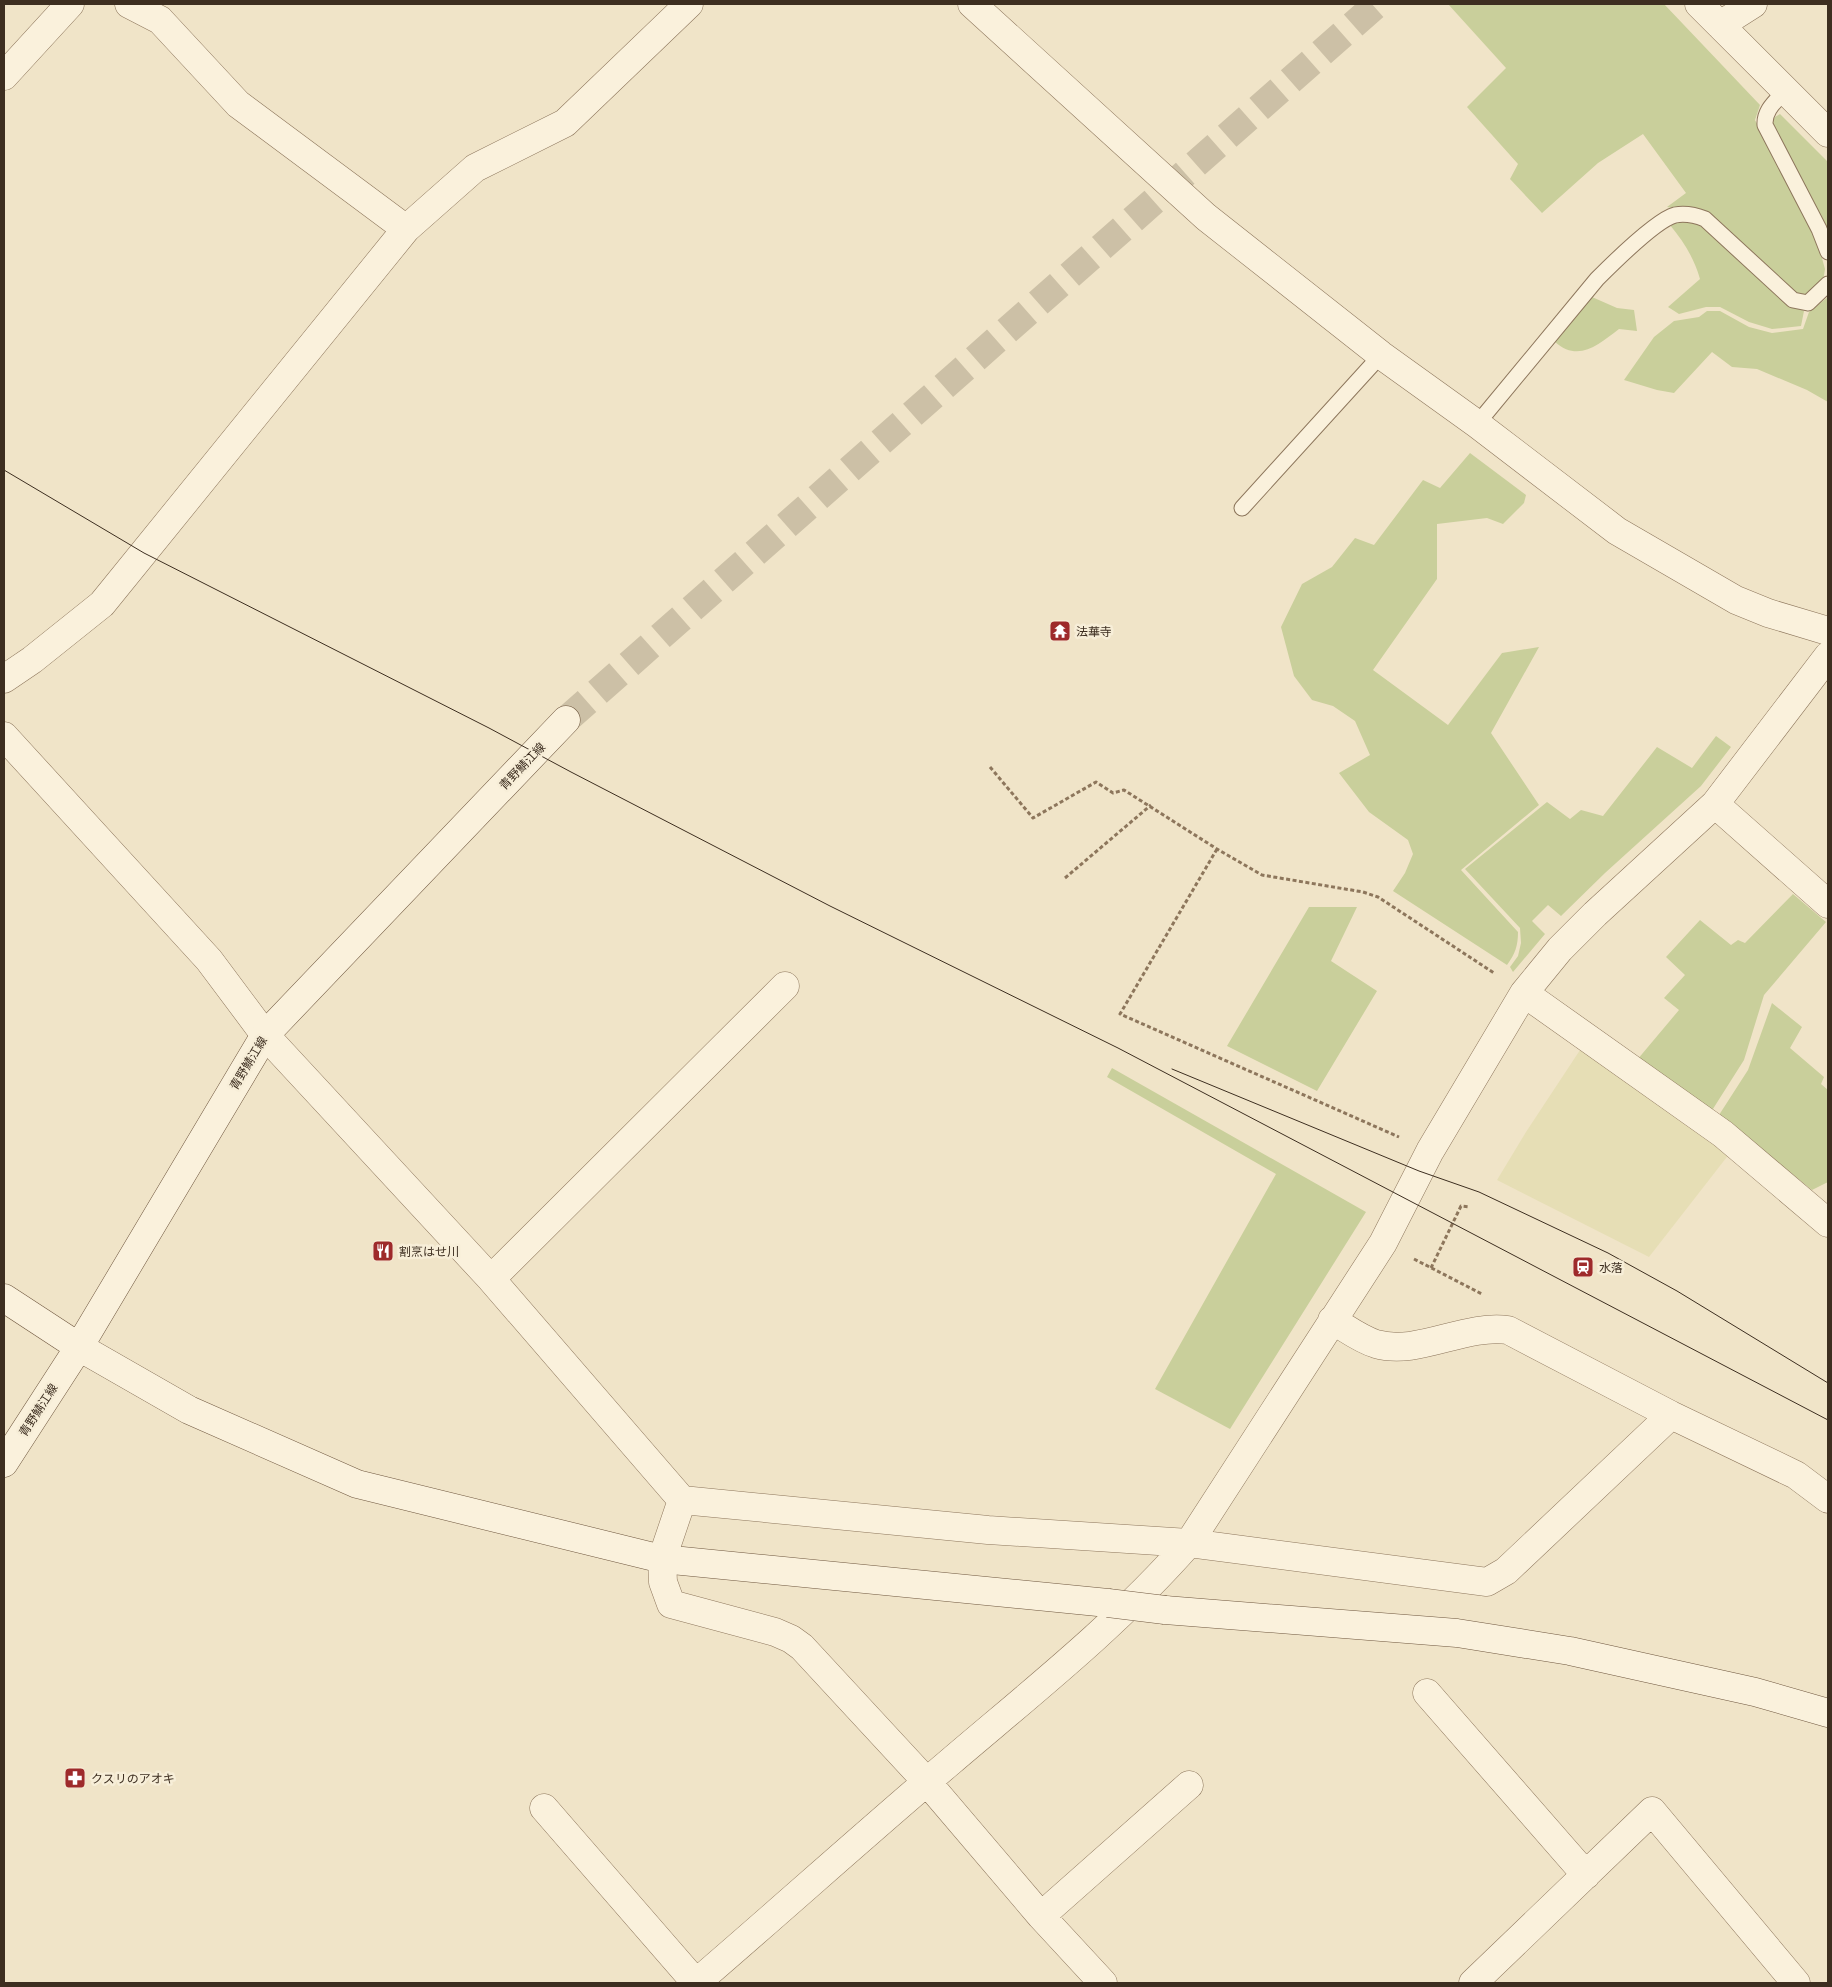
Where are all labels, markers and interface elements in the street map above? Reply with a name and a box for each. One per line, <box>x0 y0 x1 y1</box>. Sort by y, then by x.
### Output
temple icon: 法華寺 <box>1048 619 1072 643</box>
place label: 法華寺 <box>1076 624 1112 639</box>
street label: 青野鯖江線 <box>496 739 548 793</box>
street label: 青野鯖江線 <box>226 1033 270 1093</box>
restaurant icon: 割烹はせ川 <box>371 1239 395 1263</box>
place label: 割烹はせ川 <box>399 1244 459 1259</box>
station icon: 水落 <box>1571 1255 1595 1279</box>
place label: 水落 <box>1599 1260 1623 1275</box>
street label: 青野鯖江線 <box>15 1381 61 1439</box>
pharmacy icon: クスリのアオキ <box>63 1766 87 1790</box>
place label: クスリのアオキ <box>91 1771 175 1786</box>

